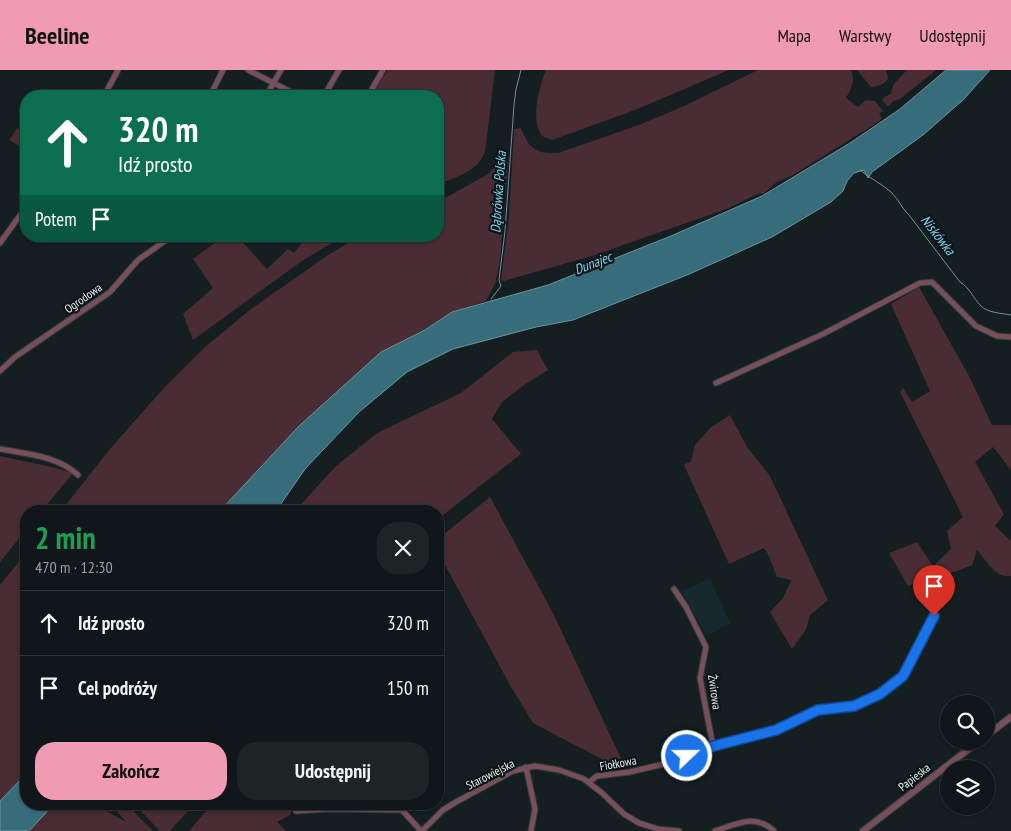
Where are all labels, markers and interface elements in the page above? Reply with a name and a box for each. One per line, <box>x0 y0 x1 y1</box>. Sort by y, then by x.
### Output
text: Beeline <box>25 20 90 51</box>
text: Mapa <box>777 24 811 47</box>
text: Warstwy <box>839 24 891 47</box>
text: Udostępnij <box>919 24 986 47</box>
text: 320 m <box>118 106 199 152</box>
icon: ahead <box>35 110 100 175</box>
water label: Dąbrówka Polska <box>486 149 510 234</box>
text: Idź prosto <box>118 150 193 178</box>
icon: arrive <box>87 205 115 233</box>
text: Potem <box>35 207 77 231</box>
water label: Niskówka <box>917 211 960 260</box>
water label: Dunajec <box>572 247 616 278</box>
street label: Ogrodowa <box>61 280 105 316</box>
text: 2 min <box>35 518 96 557</box>
button: close <box>377 522 429 574</box>
text: 470 m · 12:30 <box>35 557 113 577</box>
pin <box>913 565 955 616</box>
icon: arrive <box>920 572 948 600</box>
icon: ahead <box>35 609 63 637</box>
text: Idź prosto <box>78 611 145 635</box>
text: 320 m <box>387 611 429 635</box>
icon: arrive <box>35 674 63 702</box>
street label: Żwirowa <box>705 674 725 711</box>
text: Cel podróży <box>78 676 157 700</box>
text: 150 m <box>387 676 429 700</box>
map controls <box>940 695 995 815</box>
button: search <box>940 695 995 750</box>
position arrow <box>660 729 712 781</box>
button: Zakończ <box>35 742 227 800</box>
button: Udostępnij <box>237 742 429 800</box>
street label: Fiołkowa <box>598 752 638 774</box>
street label: Starowiejska <box>463 755 517 793</box>
street label: Papieska <box>895 760 933 794</box>
button: layers <box>940 760 995 815</box>

